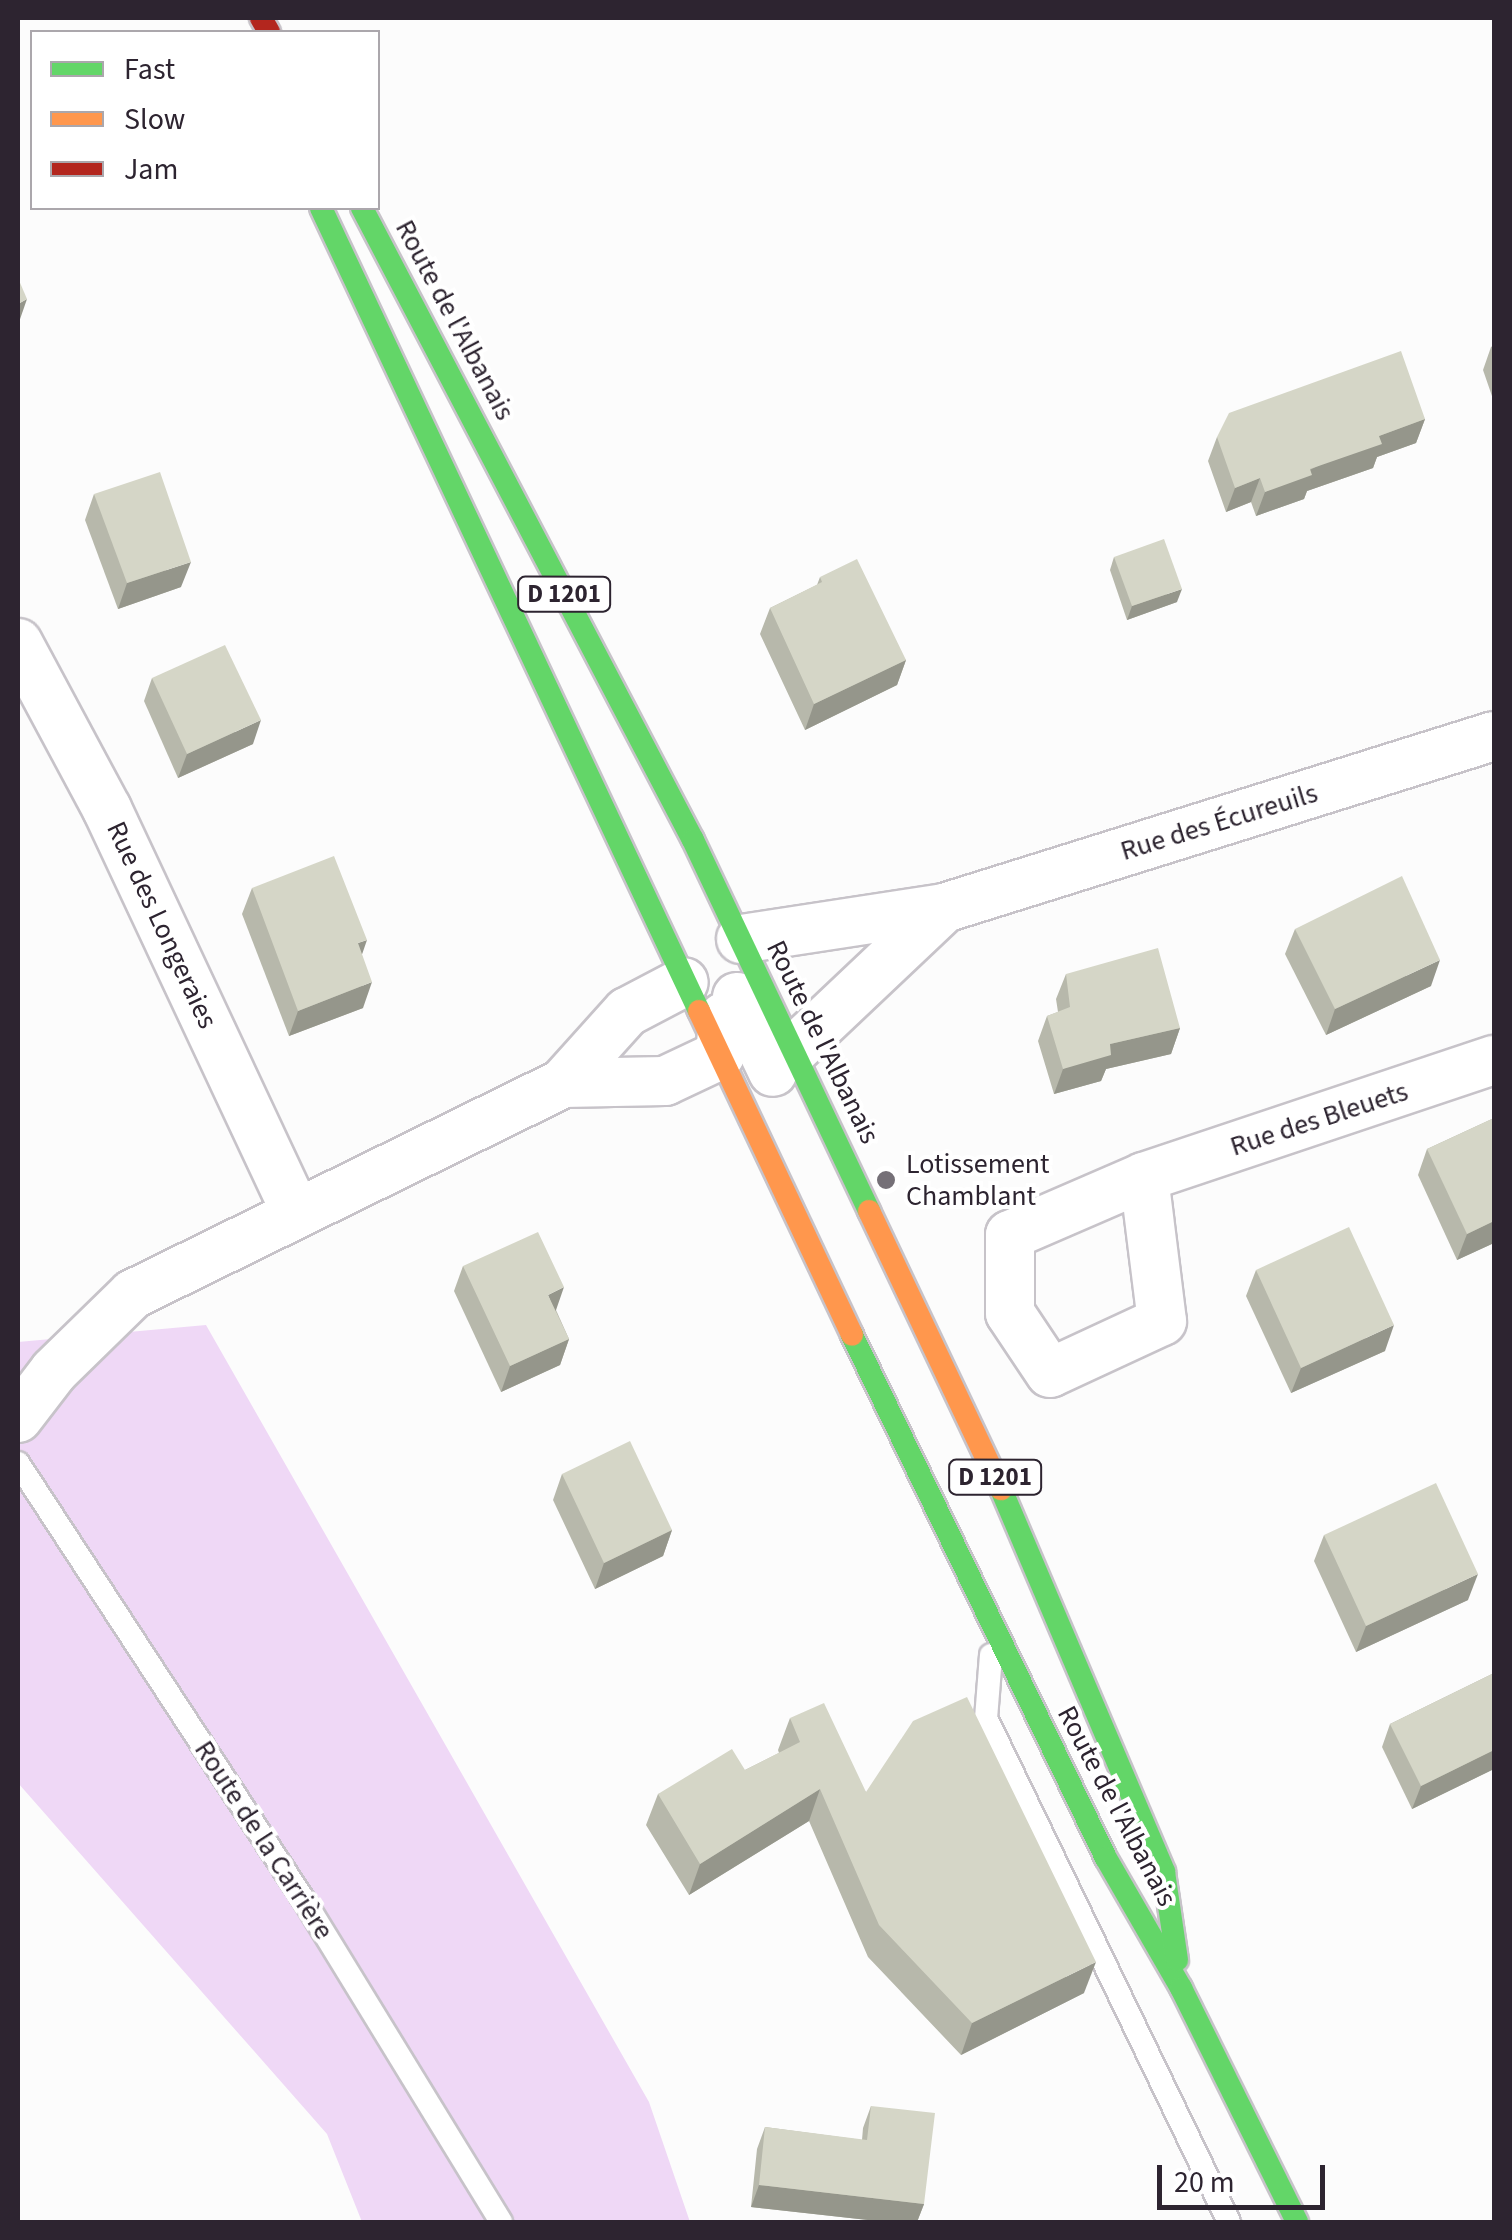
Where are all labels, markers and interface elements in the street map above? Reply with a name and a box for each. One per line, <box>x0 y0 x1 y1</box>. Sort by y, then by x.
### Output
legend <box>30 30 380 210</box>
text: Fast <box>124 48 175 91</box>
text: Slow <box>124 98 185 141</box>
text: Jam <box>124 148 178 191</box>
street label: Route de l'Albanais <box>388 214 522 426</box>
road number: D 1201 <box>516 574 612 614</box>
street label: Rue des Écureuils <box>1116 776 1322 868</box>
street label: Rue des Longeraies <box>99 816 225 1034</box>
street label: Route de l'Albanais <box>759 935 887 1149</box>
street label: Rue des Bleuets <box>1226 1074 1412 1164</box>
place label: Lotissement Chamblant <box>906 1147 1050 1213</box>
marker: Lotissement Chamblant <box>875 1169 897 1191</box>
road number: D 1201 <box>948 1457 1042 1497</box>
street label: Route de l'Albanais <box>1050 1700 1184 1912</box>
street label: Route de la Carrière <box>187 1734 341 1946</box>
scale bar <box>1162 2145 1330 2207</box>
text: 20 m <box>1174 2161 1235 2204</box>

